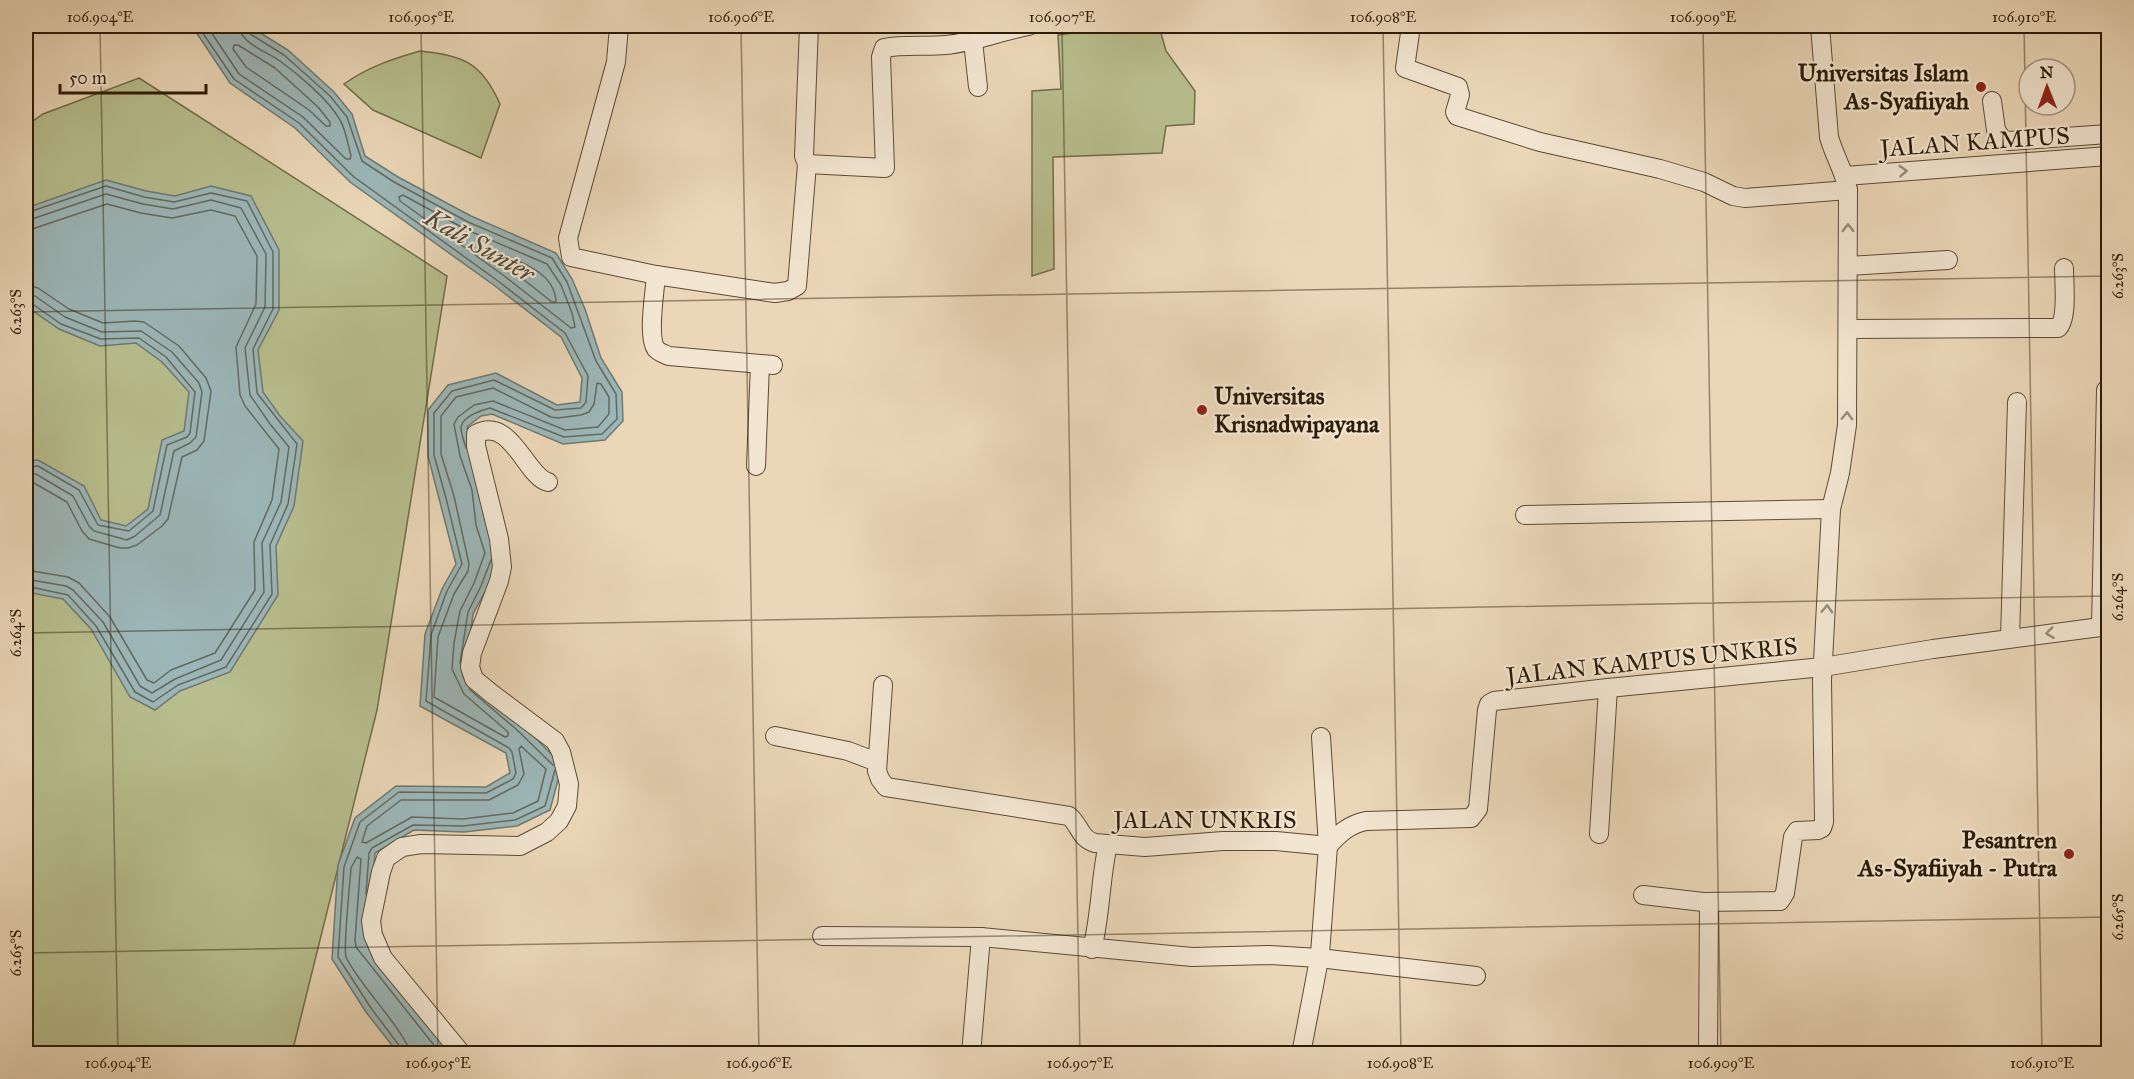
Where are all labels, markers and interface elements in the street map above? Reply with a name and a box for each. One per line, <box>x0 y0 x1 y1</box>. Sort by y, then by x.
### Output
text: 106.904°E <box>67 8 134 26</box>
text: 106.905°E <box>388 8 454 26</box>
text: 106.906°E <box>708 8 774 26</box>
text: 106.907°E <box>1029 8 1095 26</box>
text: 106.908°E <box>1350 8 1416 26</box>
text: 106.909°E <box>1670 8 1736 26</box>
text: 106.910°E <box>1992 8 2056 26</box>
scale bar <box>60 57 206 95</box>
north arrow <box>2017 57 2077 117</box>
place label: Universitas Islam As-Syafiiyah <box>1798 58 1970 116</box>
text: N <box>2040 63 2054 82</box>
text: 50 m <box>69 67 107 89</box>
marker: Universitas Islam As-Syafiiyah <box>1974 80 1988 94</box>
street label: JALAN KAMPUS <box>1876 120 2071 164</box>
one-way arrow <box>1899 165 1908 178</box>
water label: Kali Sunter <box>418 200 542 290</box>
one-way arrow <box>1842 223 1854 232</box>
text: 6.263°S <box>2109 253 2127 299</box>
text: 6.263°S <box>7 289 25 335</box>
place label: Universitas Krisnadwipayana <box>1214 381 1380 439</box>
marker: Universitas Krisnadwipayana <box>1195 403 1209 417</box>
one-way arrow <box>1840 411 1853 420</box>
text: 6.264°S <box>2109 573 2127 621</box>
one-way arrow <box>1820 605 1833 614</box>
text: 6.264°S <box>7 609 25 657</box>
one-way arrow <box>2046 626 2055 638</box>
street label: JALAN KAMPUS UNKRIS <box>1502 631 1799 692</box>
street label: JALAN UNKRIS <box>1110 805 1297 835</box>
place label: Pesantren As-Syafiiyah - Putra <box>1856 825 2058 883</box>
marker: Pesantren As-Syafiiyah - Putra <box>2062 847 2076 861</box>
text: 6.265°S <box>2109 894 2127 940</box>
text: 6.265°S <box>7 930 25 976</box>
text: 106.904°E <box>85 1054 152 1072</box>
text: 106.905°E <box>405 1054 471 1072</box>
text: 106.906°E <box>726 1054 792 1072</box>
text: 106.907°E <box>1047 1054 1113 1072</box>
text: 106.908°E <box>1367 1054 1433 1072</box>
text: 106.909°E <box>1688 1054 1754 1072</box>
text: 106.910°E <box>2010 1054 2074 1072</box>

